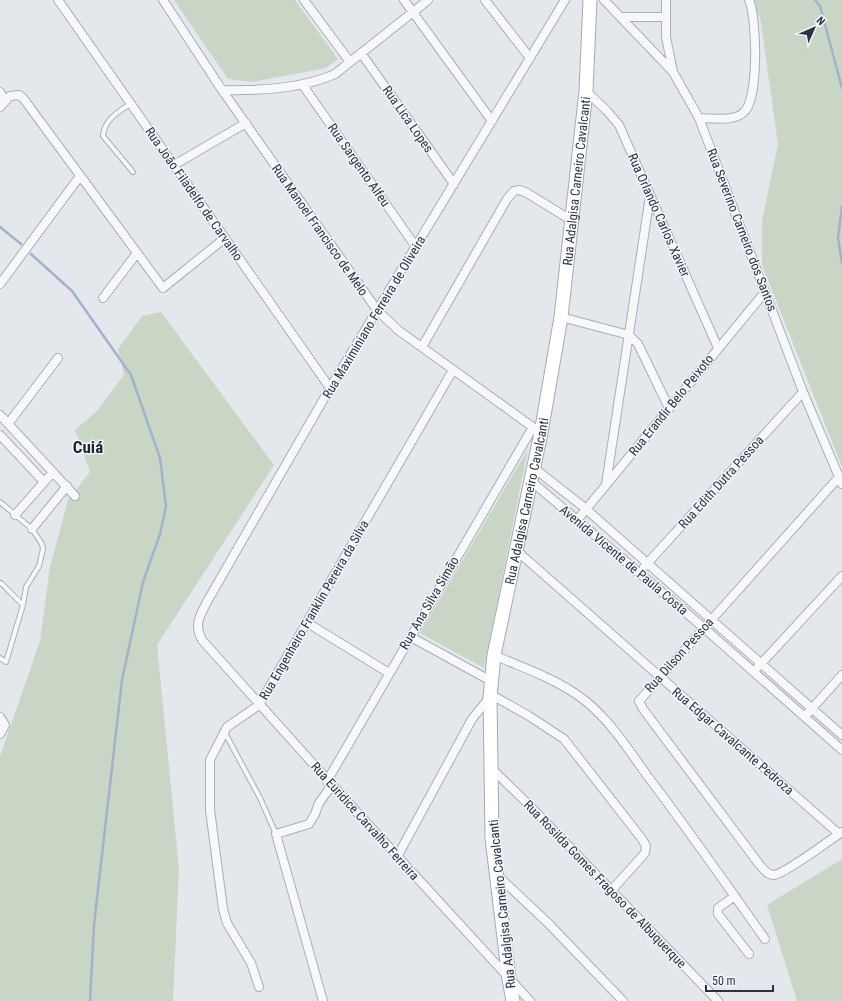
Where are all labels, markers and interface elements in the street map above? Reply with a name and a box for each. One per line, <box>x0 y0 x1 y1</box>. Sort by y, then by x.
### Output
north arrow <box>794 8 834 48</box>
text: N <box>814 14 828 28</box>
street label: Rua Lica Lopes <box>380 83 437 155</box>
street label: Rua Adalgisa Carneiro Cavalcanti <box>559 96 593 266</box>
street label: Rua Sargento Alfeu <box>325 121 393 209</box>
street label: Rua João Filadelfo de Carvalho <box>142 124 246 264</box>
street label: Rua Severino Carneiro dos Santos <box>704 147 780 314</box>
street label: Rua Orlando Carlos Xavier <box>625 151 693 279</box>
street label: Rua Manoel Francisco de Melo <box>269 161 371 299</box>
street label: Rua Maximiniano Ferreira de Oliveira <box>319 233 429 401</box>
street label: Rua Erandir Belo Peixoto <box>626 351 716 459</box>
street label: Rua Adalgisa Carneiro Cavalcanti <box>502 416 551 586</box>
street label: Rua Edith Dutra Pessoa <box>675 433 767 531</box>
district label: Cuiá <box>73 437 103 457</box>
street label: Avenida Vicente de Paula Costa <box>557 502 691 618</box>
street label: Rua Engenheiro Franklin Pereira da Silva <box>256 517 372 703</box>
street label: Rua Ana Silva Simão <box>396 554 462 652</box>
street label: Rua Dilson Pessoa <box>642 615 716 695</box>
street label: Rua Edgar Cavalcante Pedroza <box>669 684 797 798</box>
street label: Rua Euridice Carvalho Ferreira <box>308 759 422 883</box>
street label: Rua Rosilda Gomes Fragoso de Albuquerque <box>521 797 689 971</box>
street label: Rua Adalgisa Carneiro Cavalcanti <box>486 819 518 989</box>
scale bar <box>706 967 773 993</box>
text: 50 m <box>712 974 736 988</box>

